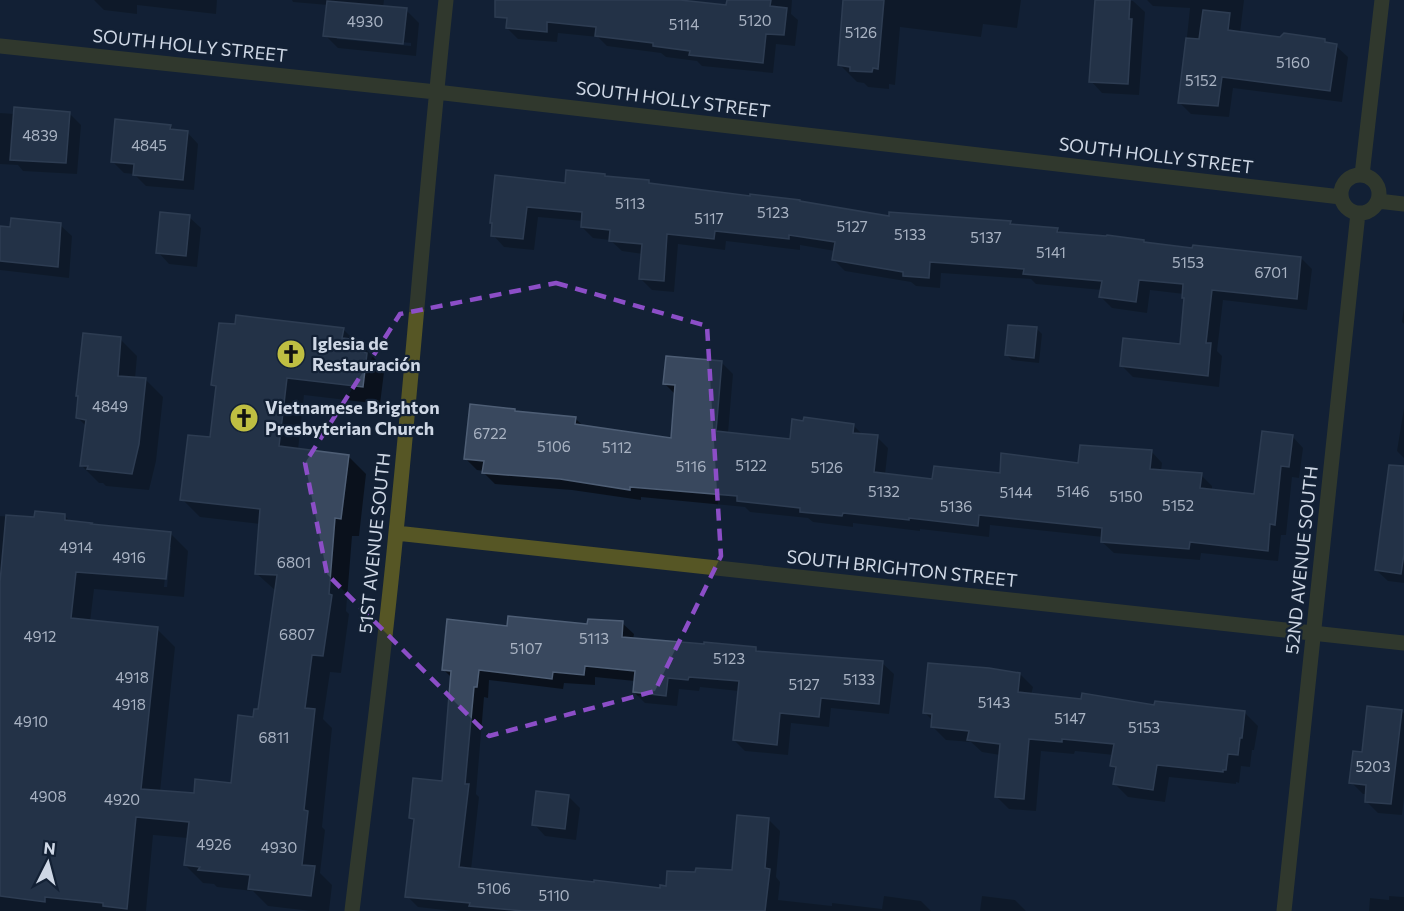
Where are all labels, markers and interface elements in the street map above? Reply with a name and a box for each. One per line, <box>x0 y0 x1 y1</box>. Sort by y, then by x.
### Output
house number: 5120 <box>738 11 772 29</box>
house number: 4930 <box>347 12 383 30</box>
house number: 5114 <box>669 15 699 33</box>
house number: 5126 <box>845 23 877 41</box>
street label: SOUTH HOLLY STREET <box>92 24 289 66</box>
house number: 5160 <box>1276 53 1310 71</box>
house number: 5152 <box>1185 71 1217 89</box>
street label: SOUTH HOLLY STREET <box>575 76 772 122</box>
house number: 4839 <box>22 126 58 144</box>
street label: SOUTH HOLLY STREET <box>1058 132 1255 178</box>
house number: 4845 <box>131 136 167 154</box>
house number: 5113 <box>615 194 645 212</box>
house number: 5123 <box>757 203 789 221</box>
house number: 5117 <box>694 209 724 227</box>
house number: 5127 <box>836 217 868 235</box>
house number: 5133 <box>894 225 926 243</box>
house number: 5137 <box>970 228 1002 246</box>
house number: 5141 <box>1036 243 1066 261</box>
house number: 5153 <box>1172 253 1204 271</box>
house number: 6701 <box>1254 263 1288 281</box>
place label: Iglesia de Restauración <box>312 332 421 375</box>
church icon: Iglesia de Restauración <box>275 338 307 370</box>
place label: Vietnamese Brighton Presbyterian Church <box>265 396 440 439</box>
house number: 4849 <box>92 397 128 415</box>
church icon: Vietnamese Brighton Presbyterian Church <box>228 402 260 434</box>
house number: 6722 <box>473 424 507 442</box>
house number: 5106 <box>537 437 571 455</box>
house number: 5112 <box>602 438 632 456</box>
street label: 51ST AVENUE SOUTH <box>354 451 394 634</box>
house number: 5122 <box>735 456 767 474</box>
house number: 5116 <box>676 457 706 475</box>
house number: 5126 <box>811 458 843 476</box>
street label: 52ND AVENUE SOUTH <box>1280 465 1322 655</box>
house number: 5132 <box>868 482 900 500</box>
house number: 5146 <box>1056 482 1090 500</box>
house number: 5144 <box>999 483 1033 501</box>
house number: 5150 <box>1109 487 1143 505</box>
house number: 5152 <box>1162 496 1194 514</box>
house number: 5136 <box>940 497 972 515</box>
house number: 4914 <box>59 538 93 556</box>
street label: SOUTH BRIGHTON STREET <box>786 545 1019 591</box>
house number: 4916 <box>112 548 146 566</box>
house number: 6801 <box>277 553 311 571</box>
house number: 6807 <box>279 625 315 643</box>
house number: 4912 <box>24 627 56 645</box>
house number: 5113 <box>579 629 609 647</box>
house number: 5107 <box>510 639 542 657</box>
house number: 5123 <box>713 649 745 667</box>
house number: 4918 <box>115 668 149 686</box>
house number: 5133 <box>843 670 875 688</box>
house number: 5127 <box>788 675 820 693</box>
house number: 5143 <box>978 693 1010 711</box>
house number: 4918 <box>112 695 146 713</box>
house number: 5147 <box>1054 709 1086 727</box>
house number: 4910 <box>14 712 48 730</box>
house number: 5153 <box>1128 718 1160 736</box>
house number: 6811 <box>258 728 290 746</box>
house number: 5203 <box>1355 757 1391 775</box>
house number: 4908 <box>30 787 67 805</box>
house number: 4920 <box>104 790 140 808</box>
north arrow <box>18 833 78 893</box>
house number: 4926 <box>196 835 232 853</box>
text: N <box>43 838 57 858</box>
house number: 4930 <box>261 838 297 856</box>
house number: 5106 <box>477 879 511 897</box>
house number: 5110 <box>538 886 570 904</box>

